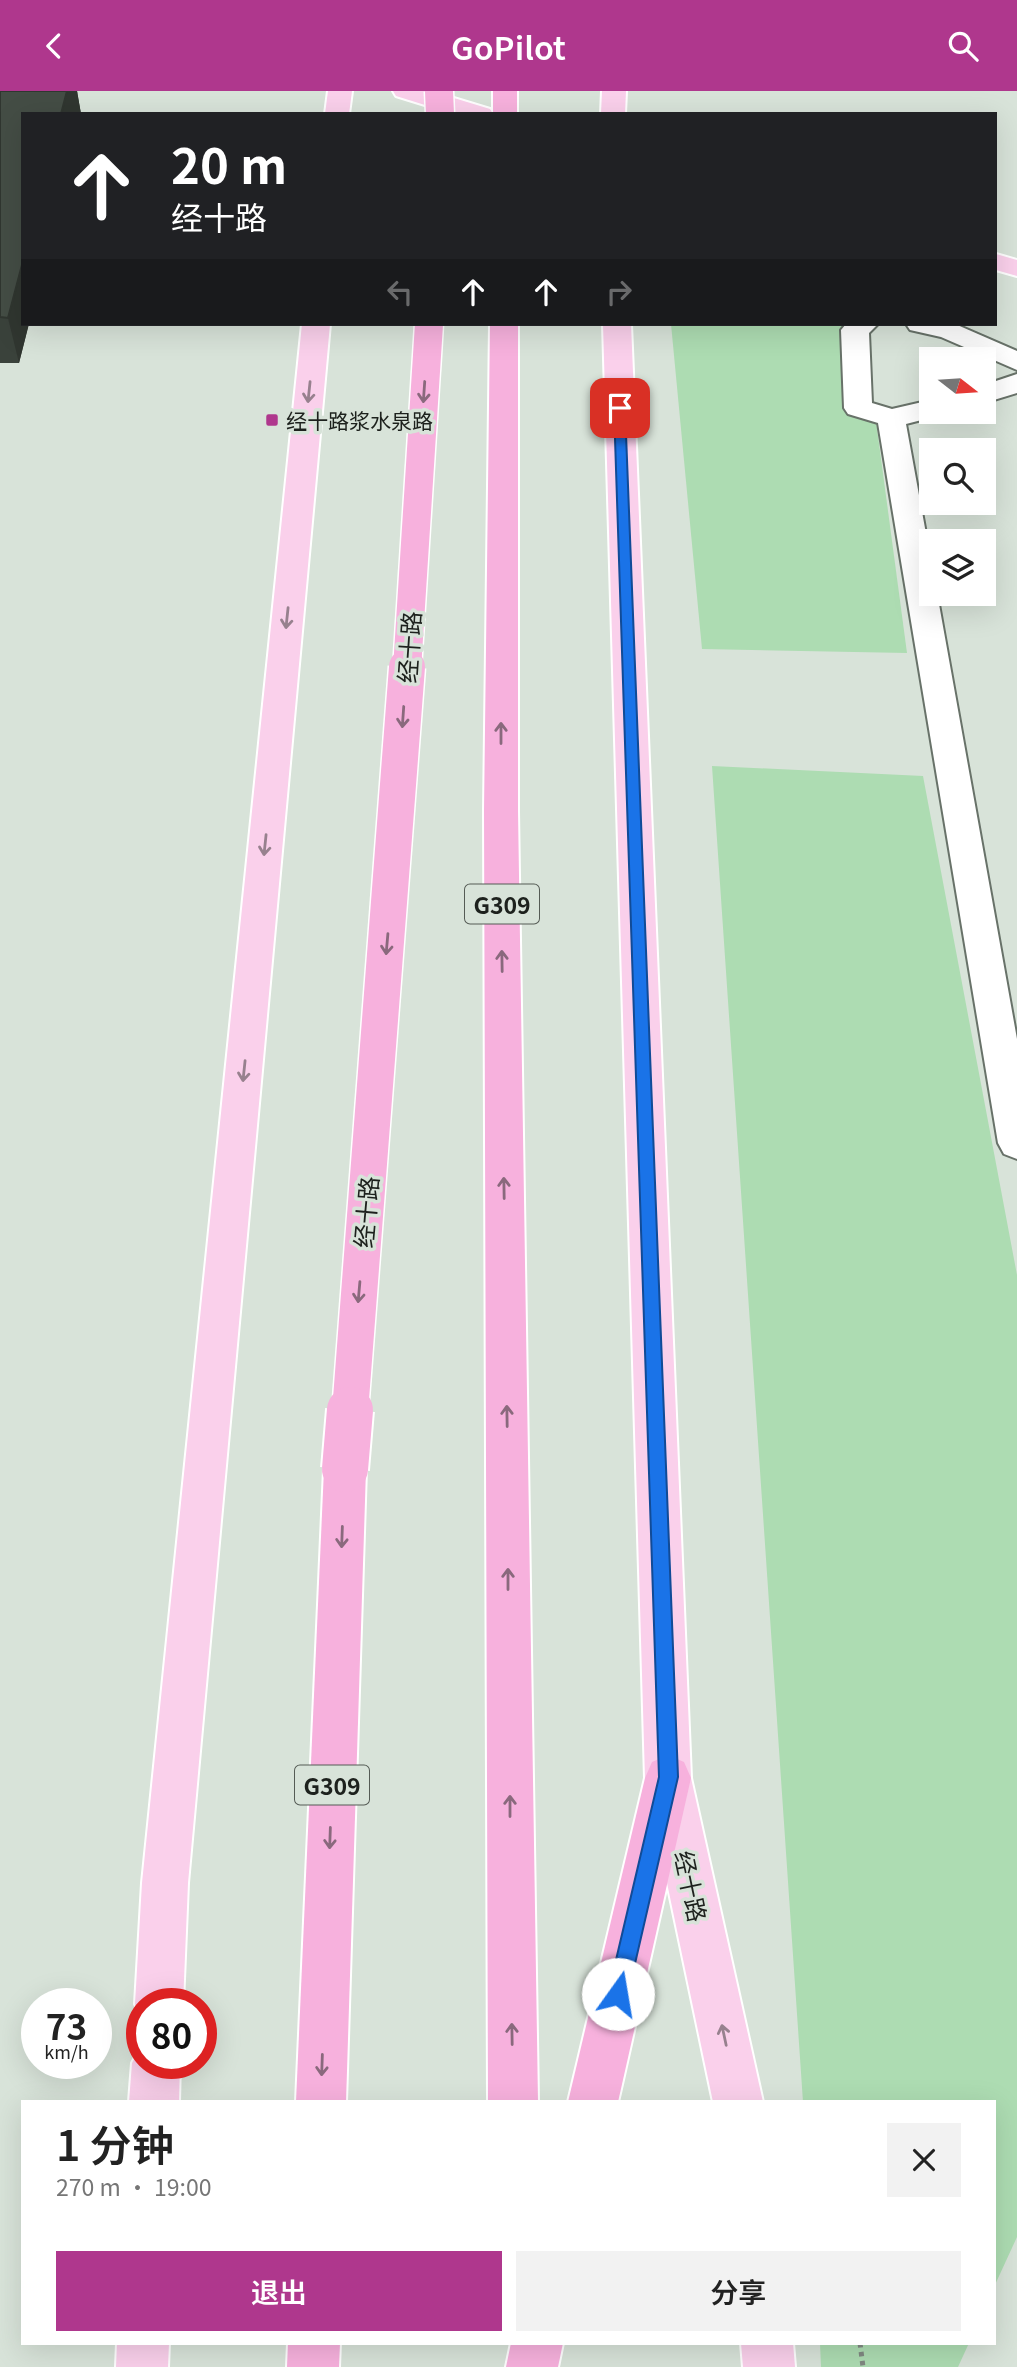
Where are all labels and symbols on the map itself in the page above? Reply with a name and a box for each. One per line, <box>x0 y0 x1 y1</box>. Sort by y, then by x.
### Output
north arrow <box>919 347 996 423</box>
pin <box>590 378 650 438</box>
one-way arrow <box>303 380 316 402</box>
one-way arrow <box>417 380 430 403</box>
place label: 经十路浆水泉路 <box>286 405 433 435</box>
marker: 经十路浆水泉路 <box>264 412 280 428</box>
one-way arrow <box>281 606 294 629</box>
street label: 经十路 <box>388 610 428 684</box>
one-way arrow <box>397 705 410 728</box>
one-way arrow <box>494 722 508 745</box>
one-way arrow <box>259 833 272 855</box>
road number: G309 <box>465 884 539 923</box>
one-way arrow <box>380 932 393 954</box>
one-way arrow <box>495 949 509 972</box>
one-way arrow <box>237 1059 250 1082</box>
street label: 经十路 <box>344 1175 386 1249</box>
one-way arrow <box>498 1177 511 1200</box>
one-way arrow <box>352 1281 365 1303</box>
one-way arrow <box>500 1404 514 1427</box>
one-way arrow <box>335 1525 348 1548</box>
one-way arrow <box>501 1567 515 1590</box>
road number: G309 <box>295 1765 369 1805</box>
one-way arrow <box>503 1795 517 1818</box>
one-way arrow <box>323 1826 336 1849</box>
street label: 经十路 <box>667 1847 717 1925</box>
position arrow <box>581 1957 655 2031</box>
speed limit sign: 80 <box>126 1988 217 2079</box>
one-way arrow <box>505 2022 519 2045</box>
one-way arrow <box>716 2024 730 2047</box>
one-way arrow <box>315 2053 329 2076</box>

